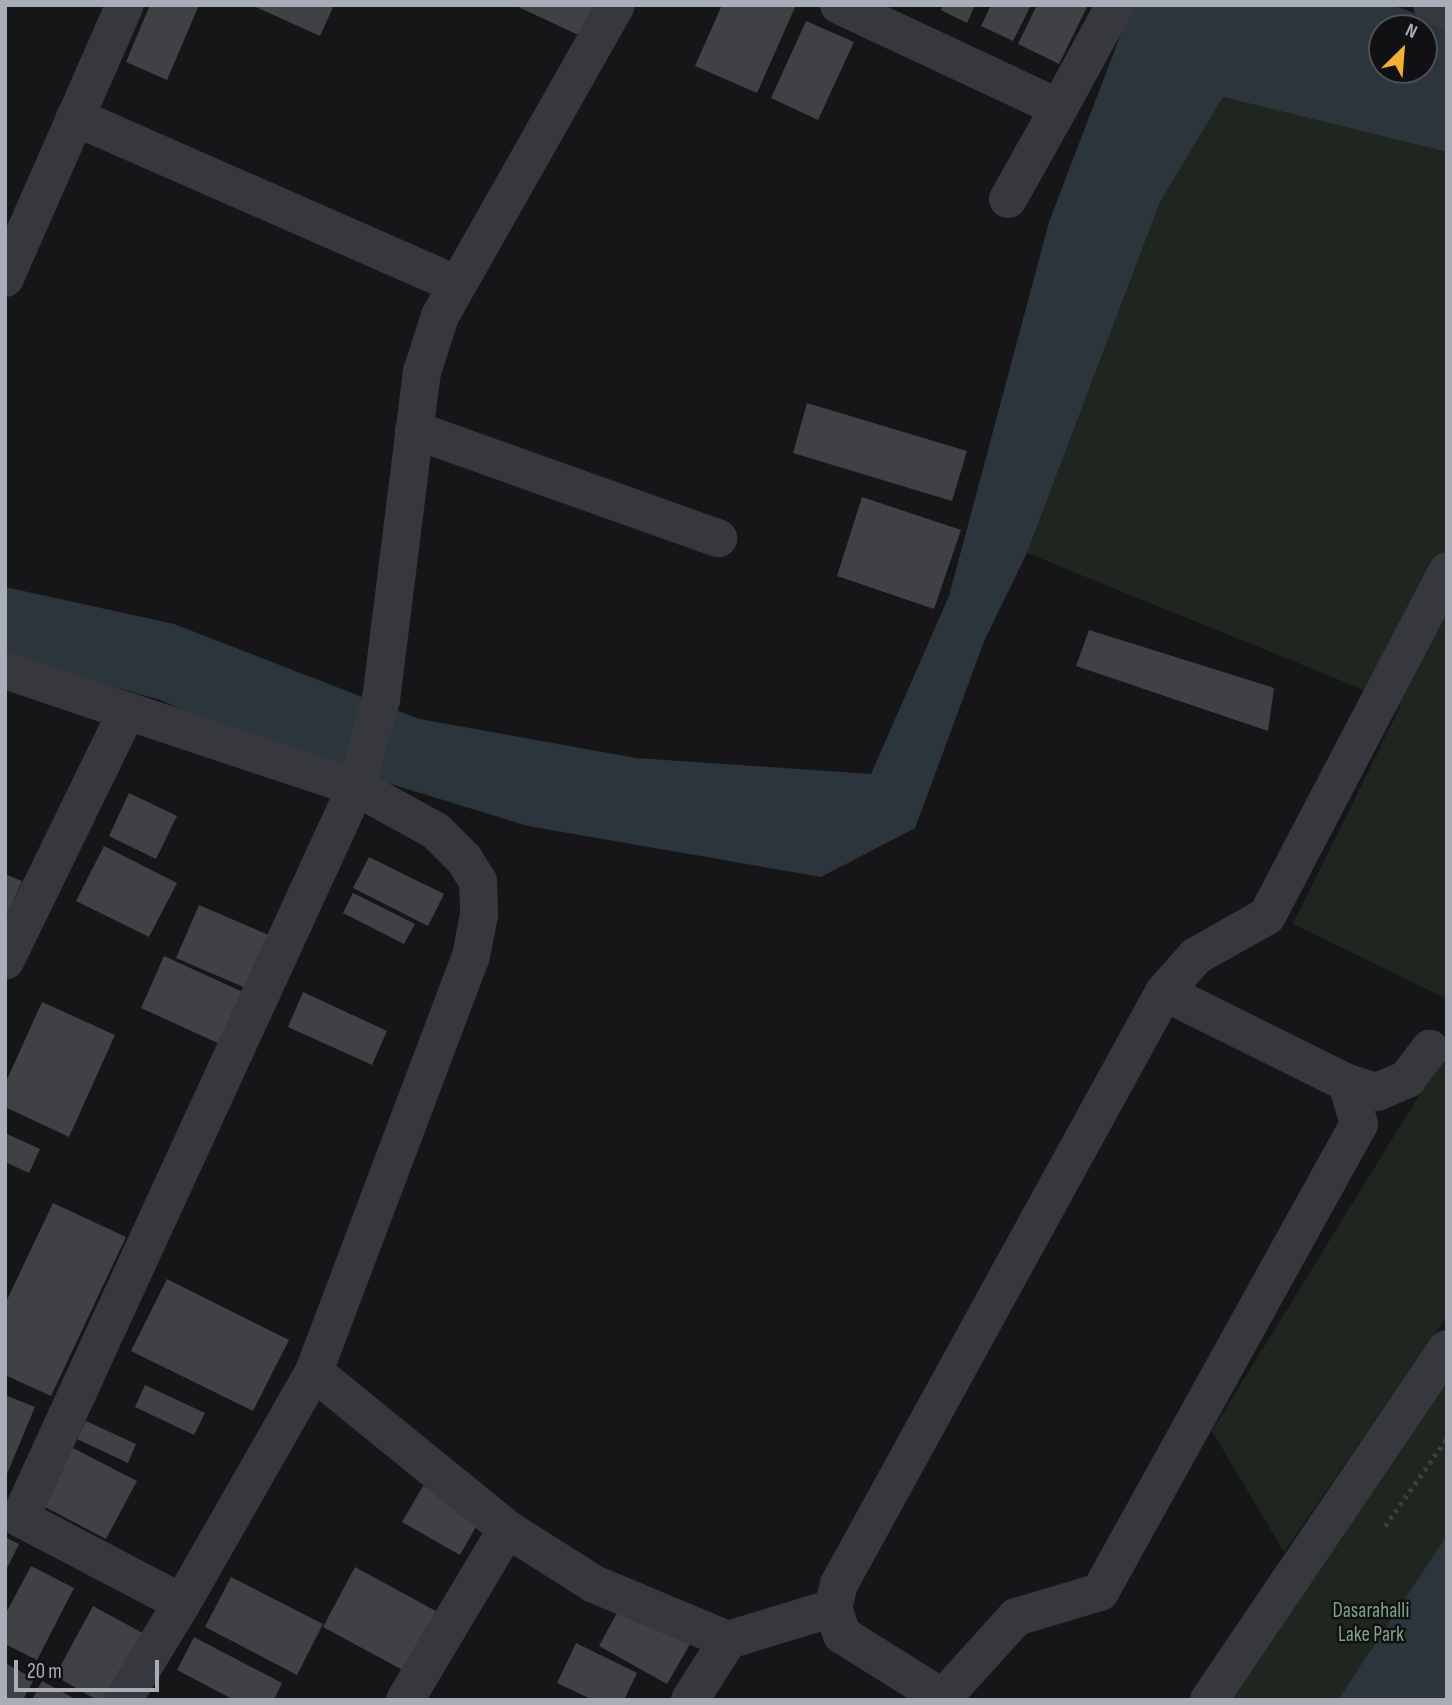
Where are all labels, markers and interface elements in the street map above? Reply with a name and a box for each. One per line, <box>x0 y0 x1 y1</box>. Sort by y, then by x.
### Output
north arrow <box>1368 14 1438 84</box>
text: N <box>1402 19 1421 44</box>
park label: Dasarahalli Lake Park <box>1333 1598 1409 1648</box>
scale bar <box>18 1646 163 1690</box>
text: 20 m <box>27 1659 62 1684</box>

